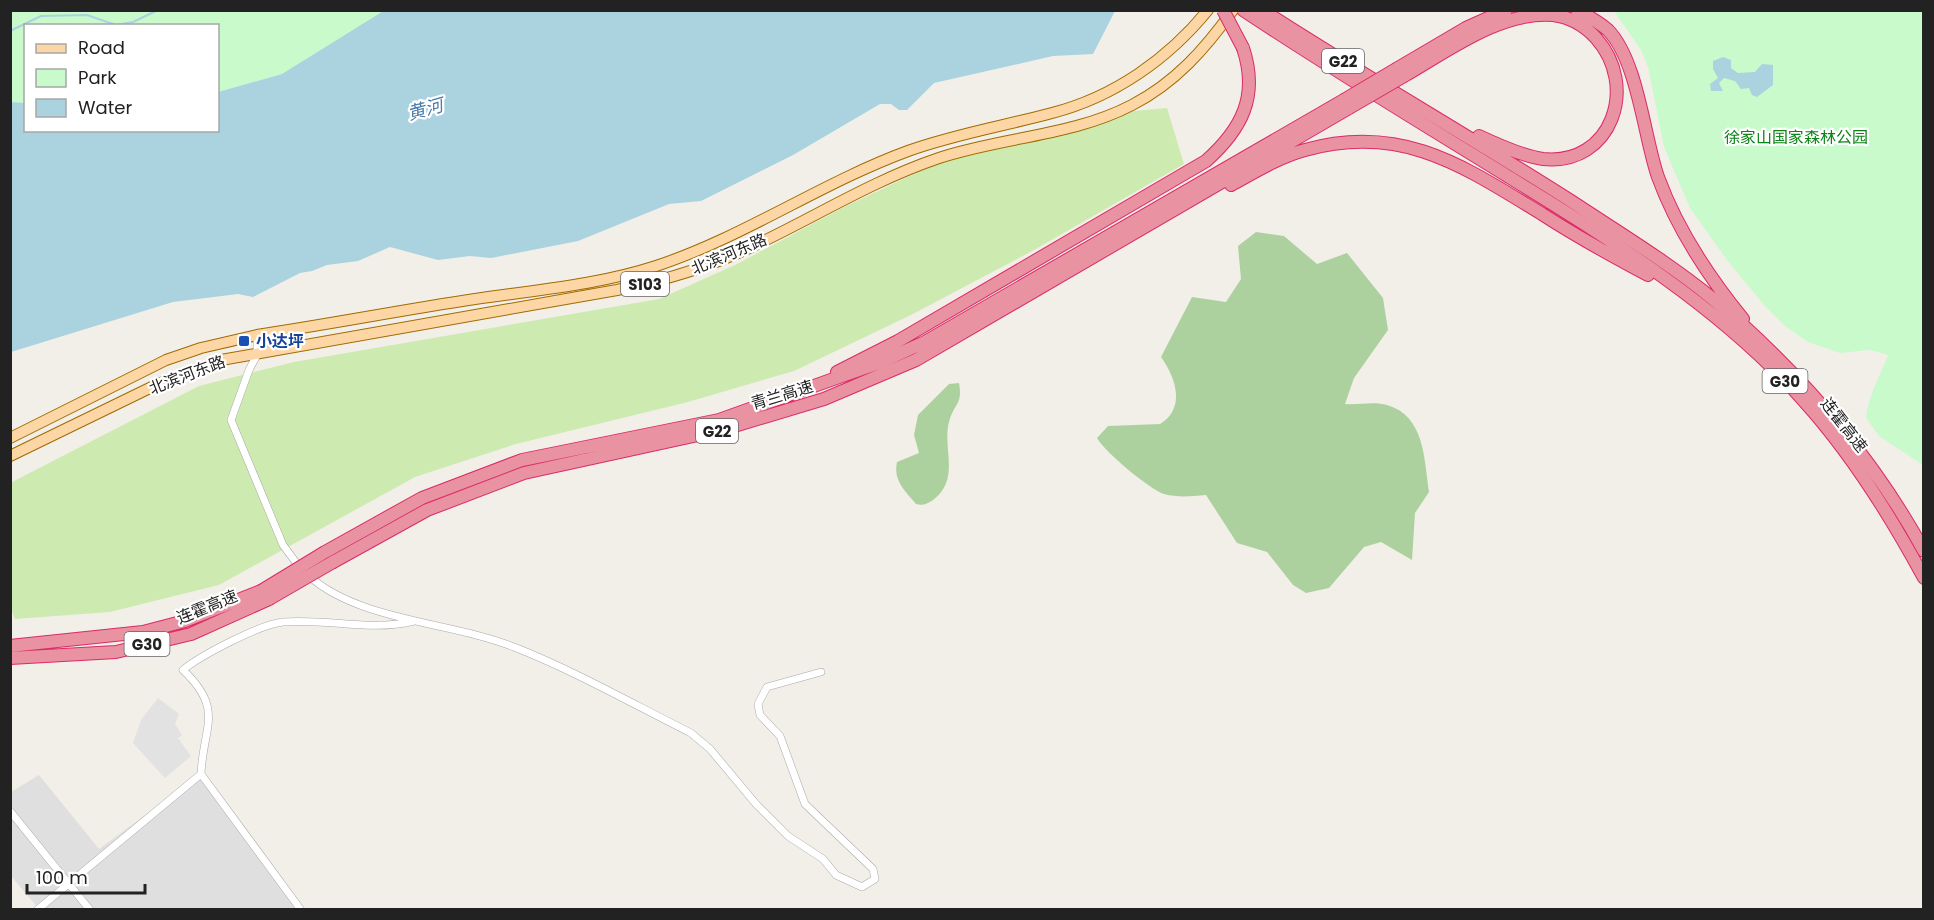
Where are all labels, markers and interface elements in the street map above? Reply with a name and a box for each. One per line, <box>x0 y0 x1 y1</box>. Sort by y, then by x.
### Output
legend <box>24 24 219 132</box>
text: Road <box>78 35 125 60</box>
road number: G22 <box>1322 49 1364 73</box>
text: Park <box>78 65 117 90</box>
water label: 黄河 <box>404 91 449 126</box>
text: Water <box>78 95 132 120</box>
park label: 徐家山国家森林公园 <box>1724 126 1868 149</box>
street label: 北滨河东路 <box>688 228 770 280</box>
road number: S103 <box>621 272 669 296</box>
place label: 小达坪 <box>256 330 304 353</box>
marker: 小达坪 <box>237 334 251 348</box>
street label: 北滨河东路 <box>146 350 228 400</box>
road number: G30 <box>1762 369 1808 393</box>
street label: 青兰高速 <box>748 375 816 415</box>
street label: 连霍高速 <box>1815 393 1873 457</box>
road number: G22 <box>696 419 738 443</box>
street label: 连霍高速 <box>173 584 241 630</box>
road number: G30 <box>124 632 170 656</box>
scale bar <box>27 857 146 895</box>
text: 100 m <box>36 865 88 890</box>

